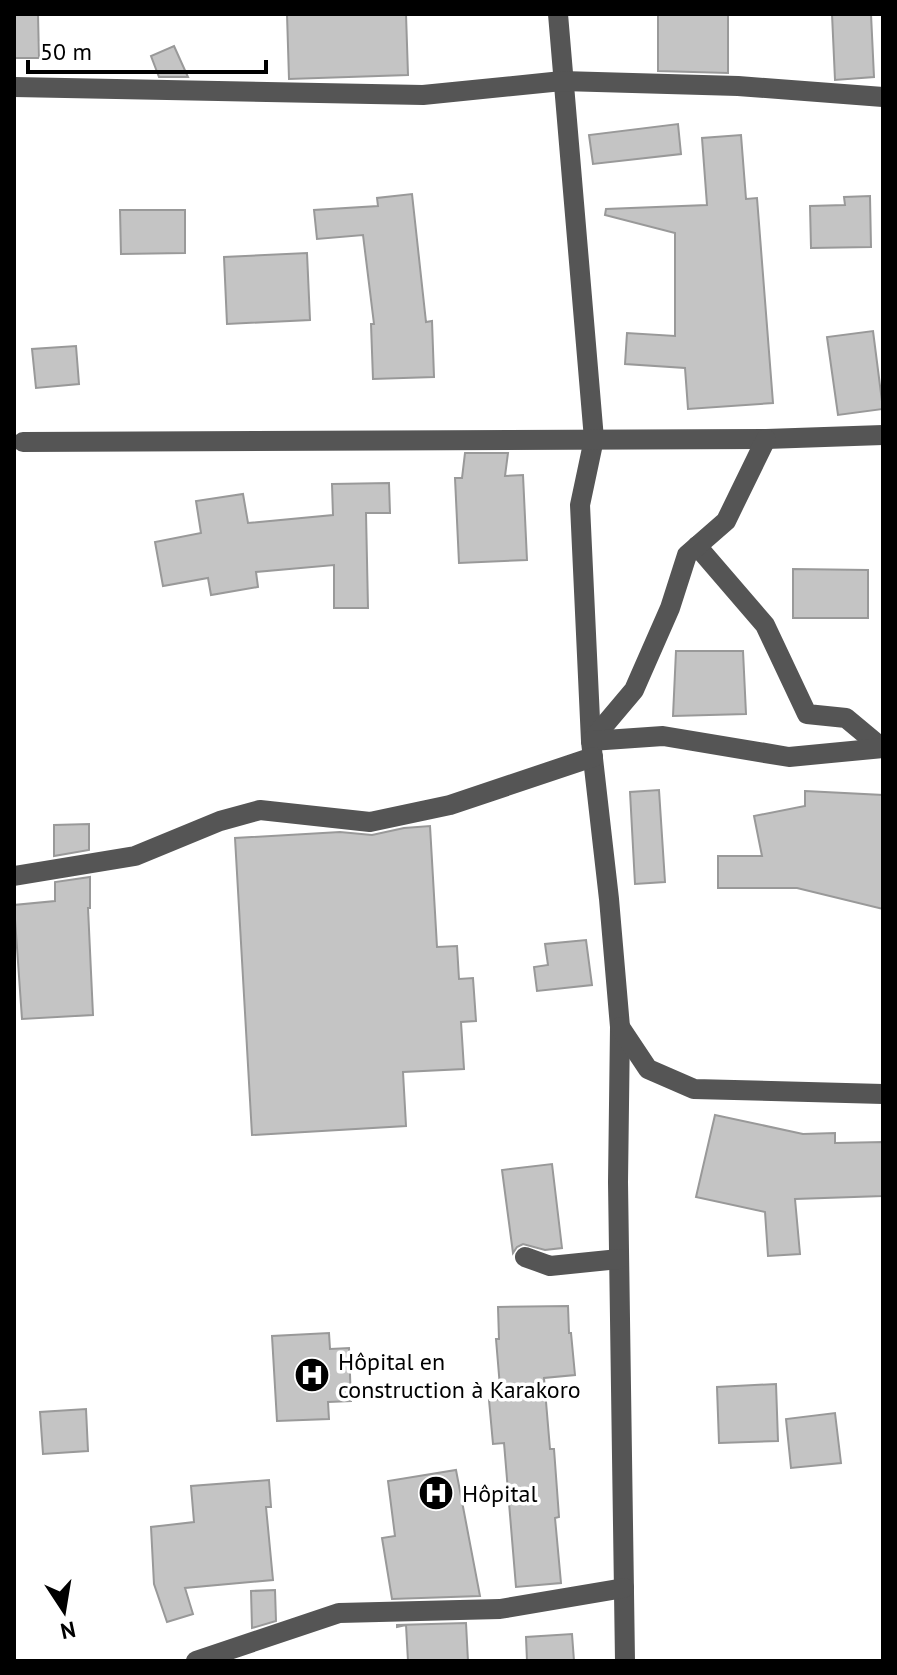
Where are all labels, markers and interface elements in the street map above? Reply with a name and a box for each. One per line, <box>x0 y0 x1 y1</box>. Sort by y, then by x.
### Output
scale bar <box>28 24 266 74</box>
text: 50 m <box>40 36 92 67</box>
place label: Hôpital en construction à Karakoro <box>338 1346 581 1405</box>
hospital icon: Hôpital en construction à Karakoro <box>293 1356 331 1394</box>
hospital icon: Hôpital <box>417 1474 455 1512</box>
place label: Hôpital <box>462 1478 537 1509</box>
north arrow <box>24 1571 104 1651</box>
text: N <box>58 1615 78 1646</box>

